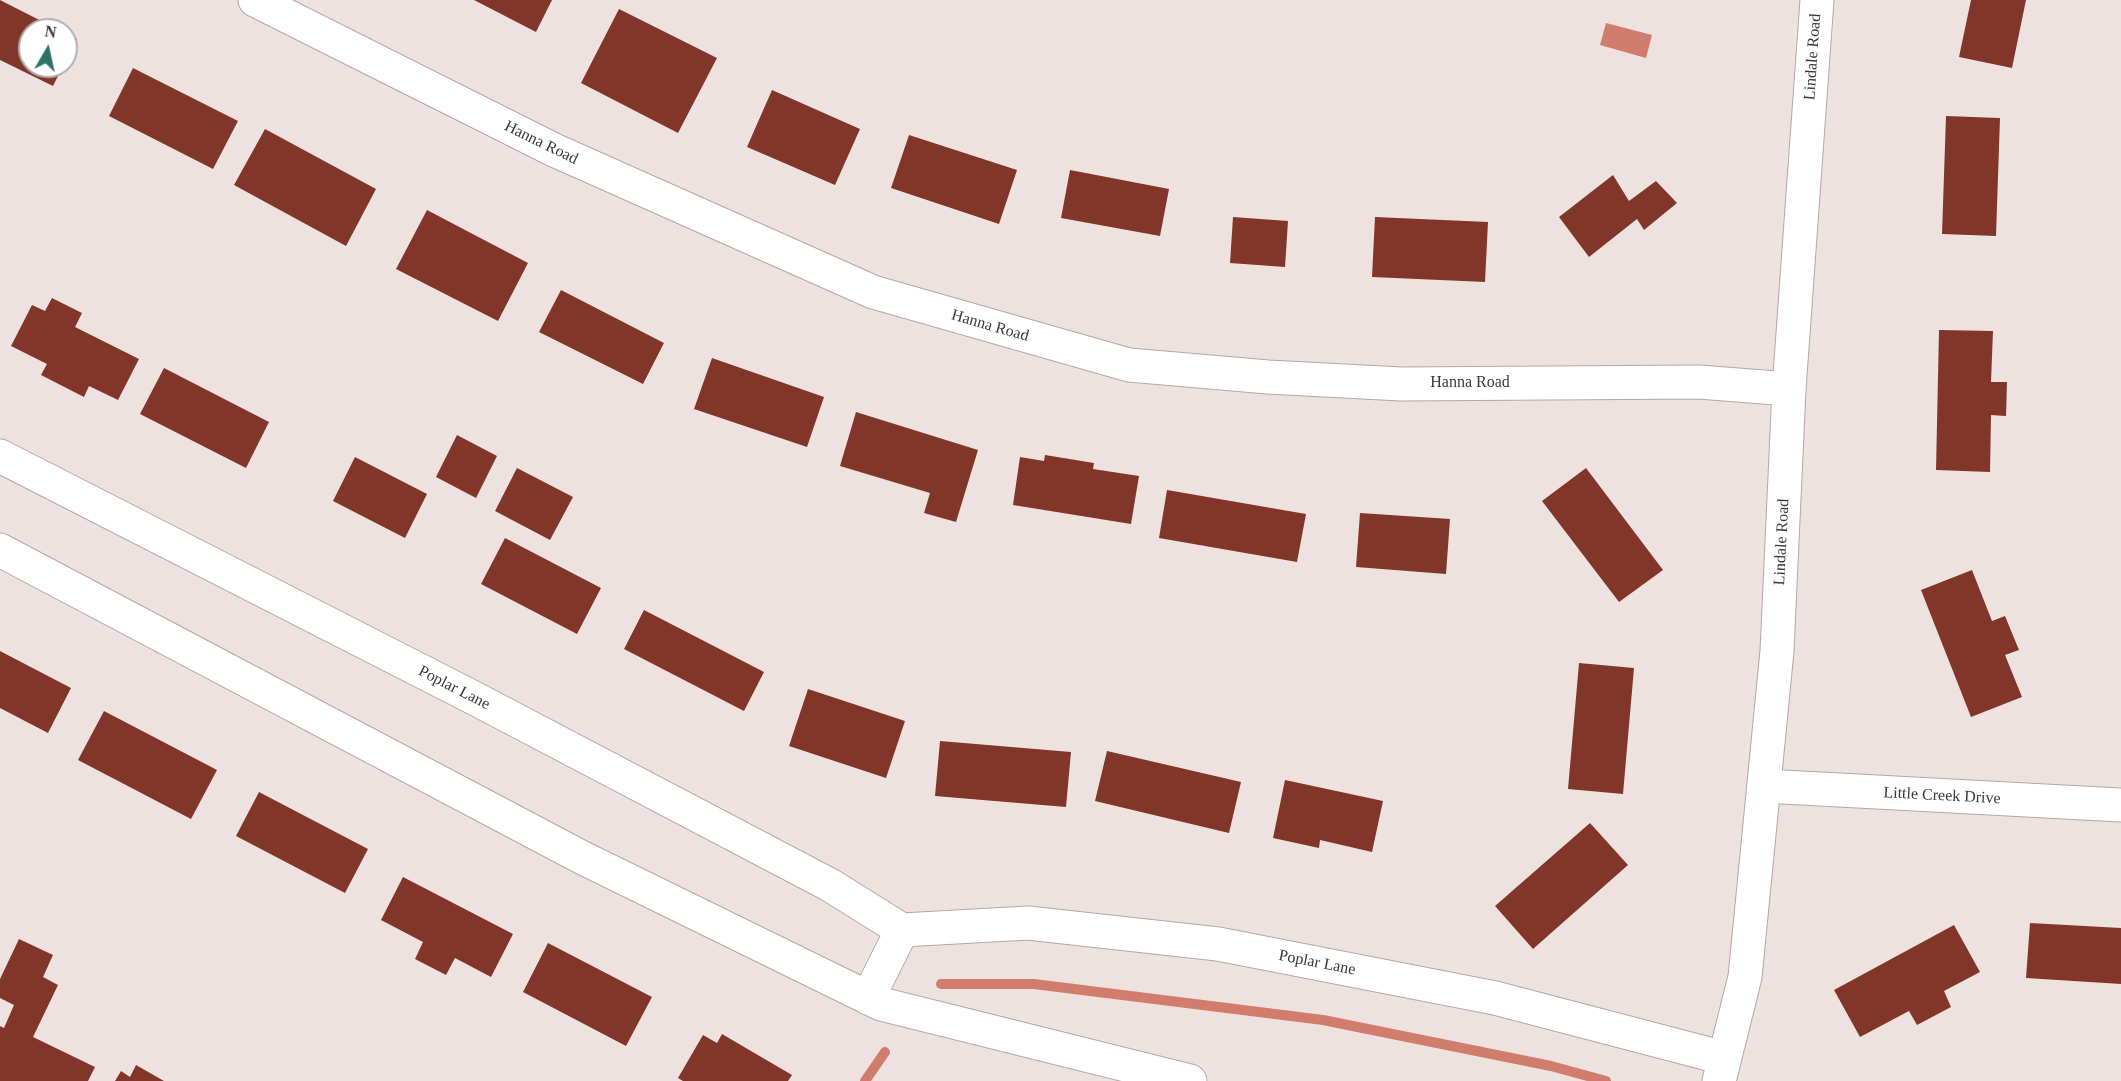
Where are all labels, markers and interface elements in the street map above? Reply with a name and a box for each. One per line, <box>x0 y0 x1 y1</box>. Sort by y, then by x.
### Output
street label: Lindale Road <box>1800 13 1826 101</box>
north arrow <box>18 18 78 78</box>
text: N <box>44 22 58 41</box>
street label: Hanna Road <box>501 117 581 169</box>
street label: Hanna Road <box>949 306 1031 346</box>
street label: Hanna Road <box>1430 373 1510 393</box>
street label: Lindale Road <box>1770 498 1794 586</box>
street label: Poplar Lane <box>415 662 493 714</box>
street label: Little Creek Drive <box>1883 783 2001 809</box>
street label: Poplar Lane <box>1277 946 1357 980</box>

